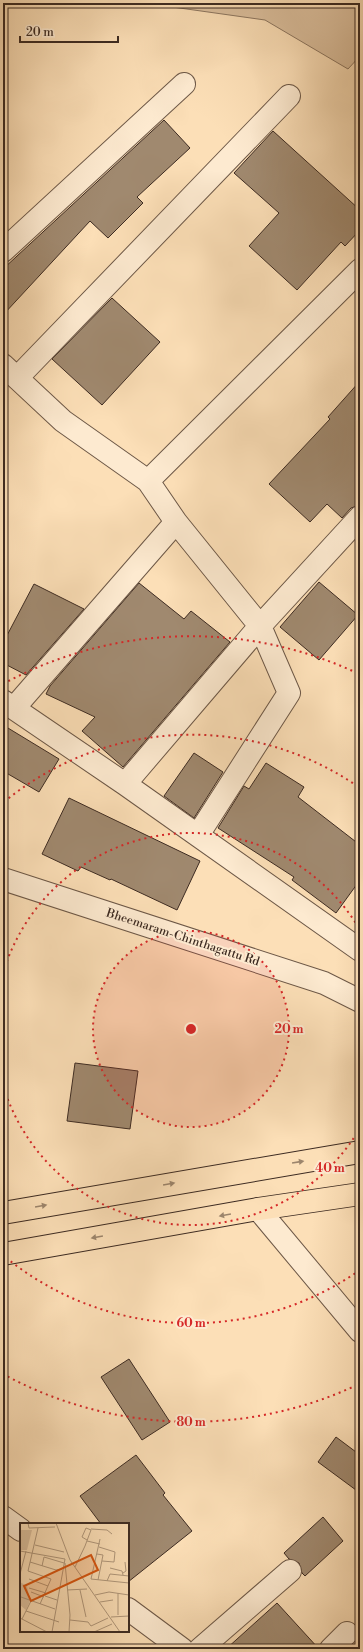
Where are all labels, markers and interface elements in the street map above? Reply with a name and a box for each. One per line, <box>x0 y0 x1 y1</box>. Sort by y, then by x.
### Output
scale bar <box>20 18 118 44</box>
text: 20 m <box>26 25 54 40</box>
street label: Bheemaram-Chinthagattu Rd <box>103 905 262 969</box>
centre of rings <box>184 1022 198 1036</box>
text: 20 m <box>274 1022 304 1037</box>
one-way arrow <box>292 1159 304 1165</box>
text: 40 m <box>315 1161 345 1176</box>
one-way arrow <box>163 1181 176 1187</box>
one-way arrow <box>35 1203 48 1209</box>
one-way arrow <box>219 1212 231 1218</box>
one-way arrow <box>90 1234 103 1240</box>
text: 60 m <box>176 1316 206 1331</box>
text: 80 m <box>176 1415 206 1430</box>
inset map <box>20 1523 129 1632</box>

